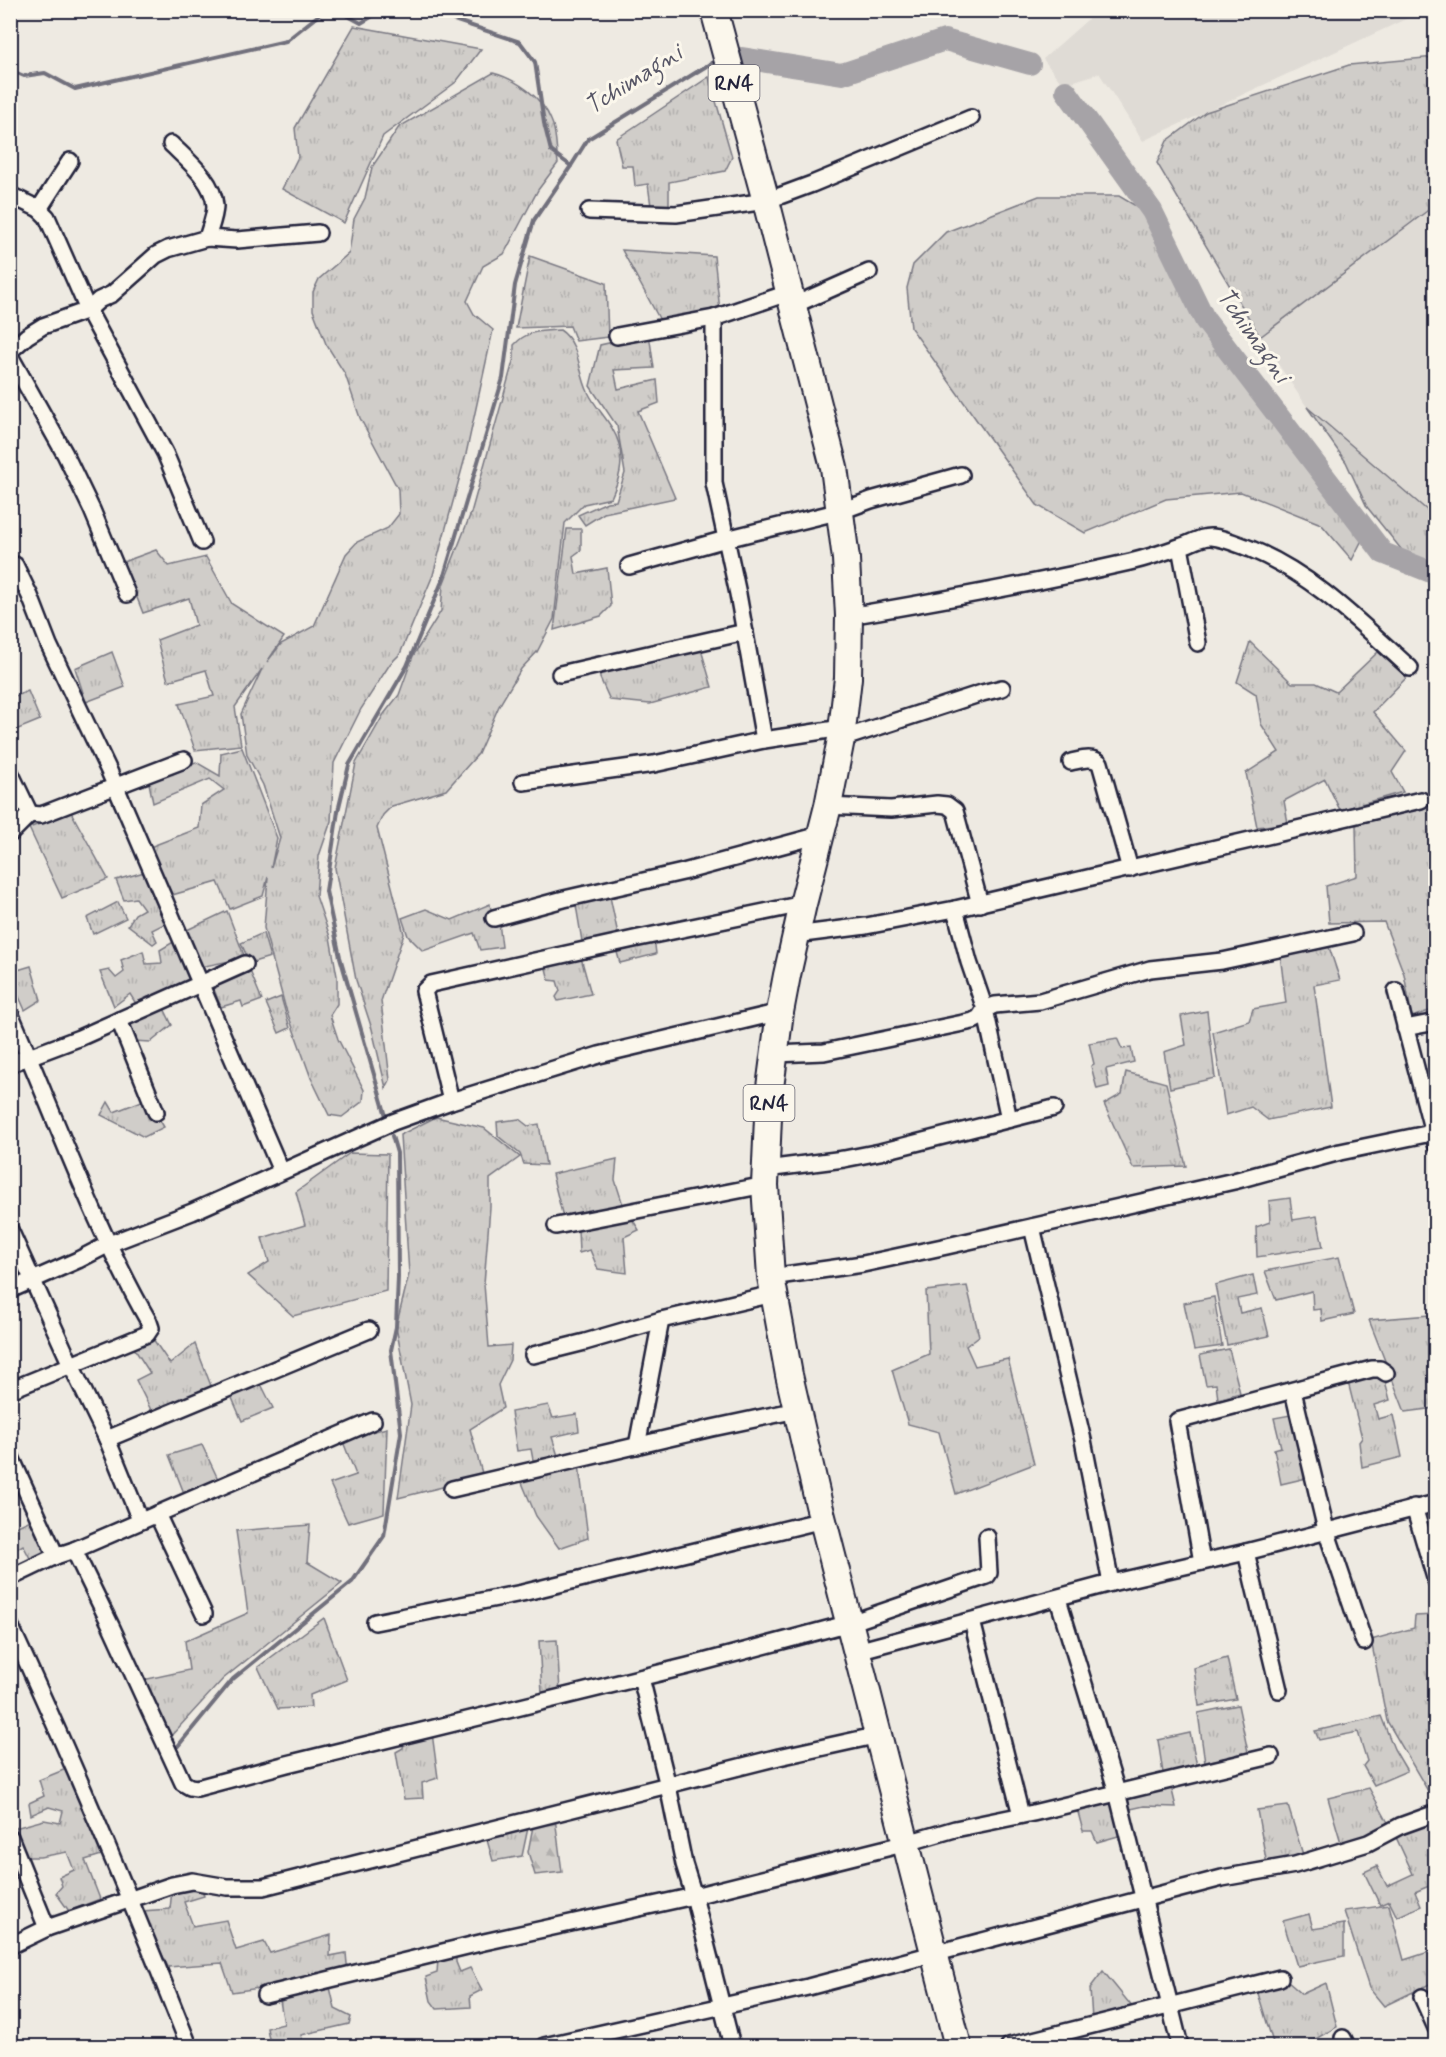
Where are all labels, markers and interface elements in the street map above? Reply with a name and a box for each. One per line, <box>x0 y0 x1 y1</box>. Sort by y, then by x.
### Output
water label: Tchimagni <box>579 36 693 125</box>
road number: RN4 <box>708 65 760 101</box>
water label: Tchimagni <box>1206 282 1299 394</box>
road number: RN4 <box>744 1085 794 1121</box>

